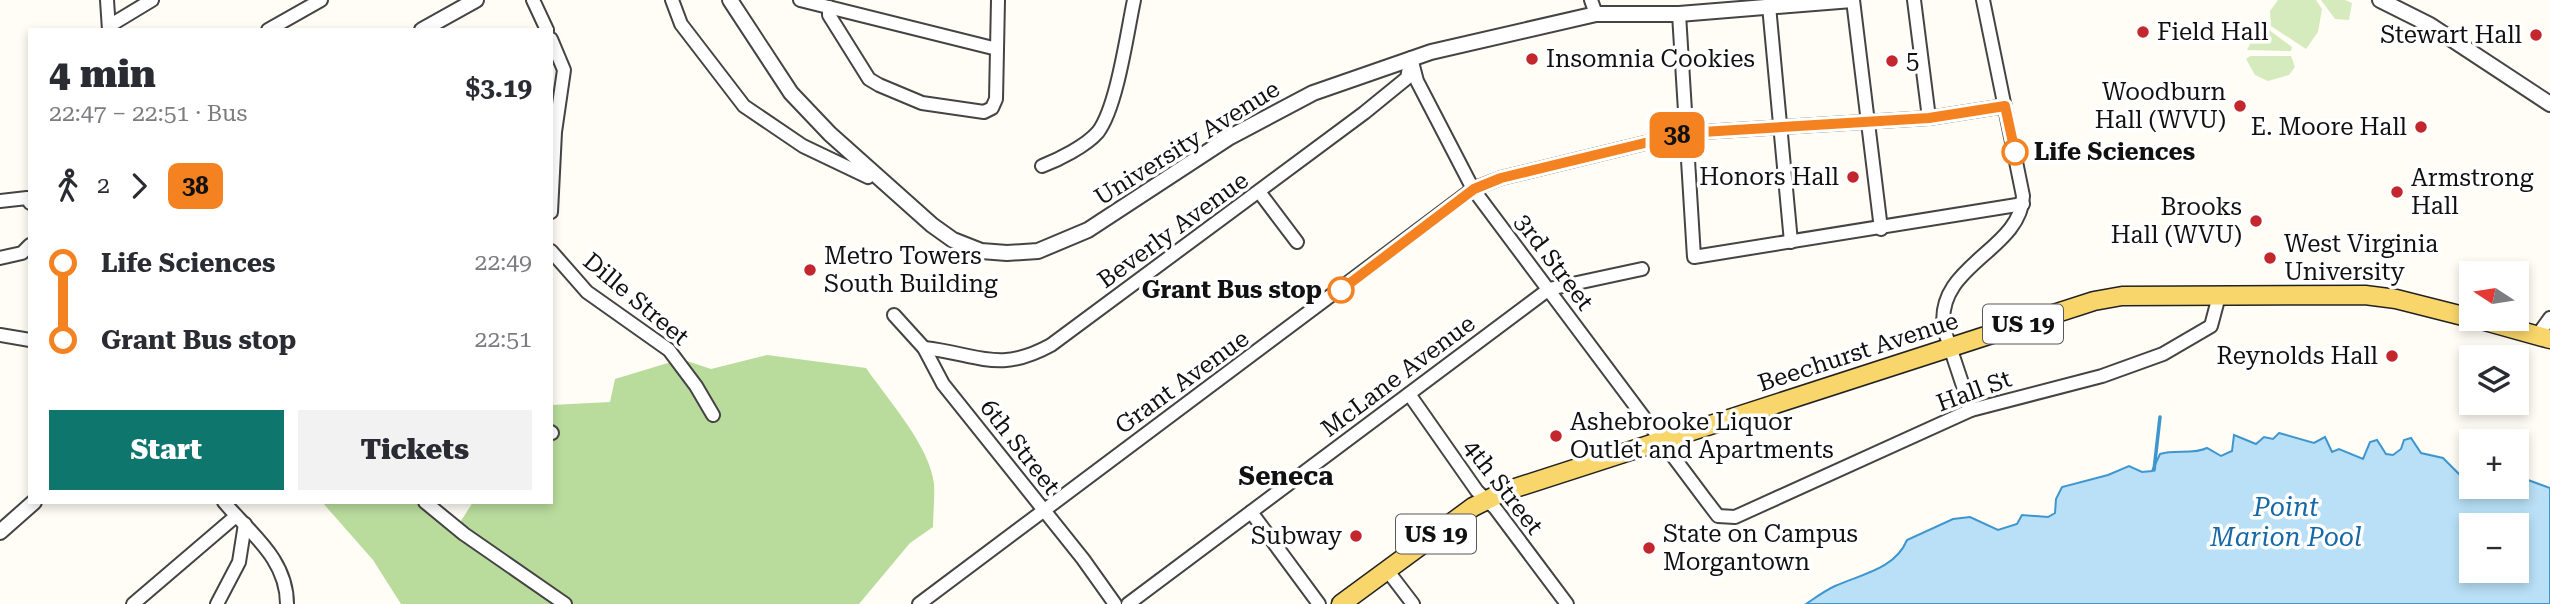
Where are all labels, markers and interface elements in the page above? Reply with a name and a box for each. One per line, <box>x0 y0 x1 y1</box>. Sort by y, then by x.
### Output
place label: Field Hall <box>2157 18 2268 46</box>
place label: Stewart Hall <box>2380 21 2522 49</box>
marker: Field Hall <box>2135 24 2151 40</box>
marker: Stewart Hall <box>2528 27 2544 43</box>
place label: Insomnia Cookies <box>1546 45 1755 73</box>
place label: 5 <box>1906 47 1919 75</box>
marker: Insomnia Cookies <box>1524 51 1540 67</box>
text: 4 min <box>49 52 156 96</box>
marker: 5 <box>1884 53 1900 69</box>
text: $3.19 <box>466 73 532 103</box>
street label: University Avenue <box>1089 75 1285 211</box>
place label: Woodburn Hall (WVU) <box>2095 78 2226 134</box>
marker: Woodburn Hall (WVU) <box>2232 98 2248 114</box>
text: 22:47 – 22:51 · Bus <box>49 100 247 127</box>
line badge: 38 <box>1646 112 1708 158</box>
place label: E. Moore Hall <box>2251 113 2407 141</box>
marker: E. Moore Hall <box>2413 119 2429 135</box>
text: 38 <box>1664 121 1690 149</box>
place label: Life Sciences <box>2034 138 2195 166</box>
marker: Life Sciences <box>2002 139 2028 165</box>
place label: Honors Hall <box>1699 163 1839 191</box>
place label: Armstrong Hall <box>2411 164 2534 220</box>
street label: Beverly Avenue <box>1092 166 1254 294</box>
icon: walk <box>49 167 87 205</box>
icon: forward <box>120 167 158 205</box>
marker: Honors Hall <box>1845 169 1861 185</box>
text: 2 <box>97 172 110 199</box>
text: 38 <box>182 172 209 200</box>
marker: Armstrong Hall <box>2389 184 2405 200</box>
place label: Brooks Hall (WVU) <box>2111 193 2242 249</box>
street label: 3rd Street <box>1509 208 1599 316</box>
marker: Brooks Hall (WVU) <box>2248 213 2264 229</box>
place label: West Virginia University <box>2284 230 2438 286</box>
place label: Metro Towers South Building <box>824 242 998 298</box>
street label: Dille Street <box>578 247 694 351</box>
text: Life Sciences <box>101 248 275 278</box>
text: 22:49 <box>475 249 532 276</box>
marker: West Virginia University <box>2262 250 2278 266</box>
north arrow <box>2459 261 2529 331</box>
map controls <box>2459 261 2529 583</box>
marker: Metro Towers South Building <box>802 262 818 278</box>
place label: Grant Bus stop <box>1142 276 1322 304</box>
marker: Grant Bus stop <box>1328 277 1354 303</box>
road number: US 19 <box>1983 304 2063 344</box>
street label: Beechurst Avenue <box>1754 306 1962 398</box>
street label: McLane Avenue <box>1316 309 1480 443</box>
street label: Grant Avenue <box>1110 324 1254 440</box>
text: Grant Bus stop <box>101 325 296 355</box>
text: 22:51 <box>475 326 532 353</box>
place label: Reynolds Hall <box>2216 342 2378 370</box>
button: layers <box>2459 345 2529 415</box>
marker: Reynolds Hall <box>2384 348 2400 364</box>
street label: Hall St <box>1933 365 2015 417</box>
street label: 6th Street <box>974 394 1066 500</box>
place label: Ashebrooke Liquor Outlet and Apartments <box>1570 408 1834 464</box>
button: Start <box>49 410 284 490</box>
button: Tickets <box>298 410 532 490</box>
marker: Ashebrooke Liquor Outlet and Apartments <box>1548 428 1564 444</box>
button: + <box>2459 429 2529 499</box>
street label: 4th Street <box>1457 434 1549 540</box>
district label: Seneca <box>1238 461 1334 491</box>
water label: Point Marion Pool <box>2209 492 2362 552</box>
button: − <box>2459 513 2529 583</box>
road number: US 19 <box>1396 514 1476 554</box>
place label: State on Campus Morgantown <box>1663 520 1858 576</box>
place label: Subway <box>1251 522 1343 550</box>
marker: Subway <box>1348 528 1364 544</box>
marker: State on Campus Morgantown <box>1641 540 1657 556</box>

